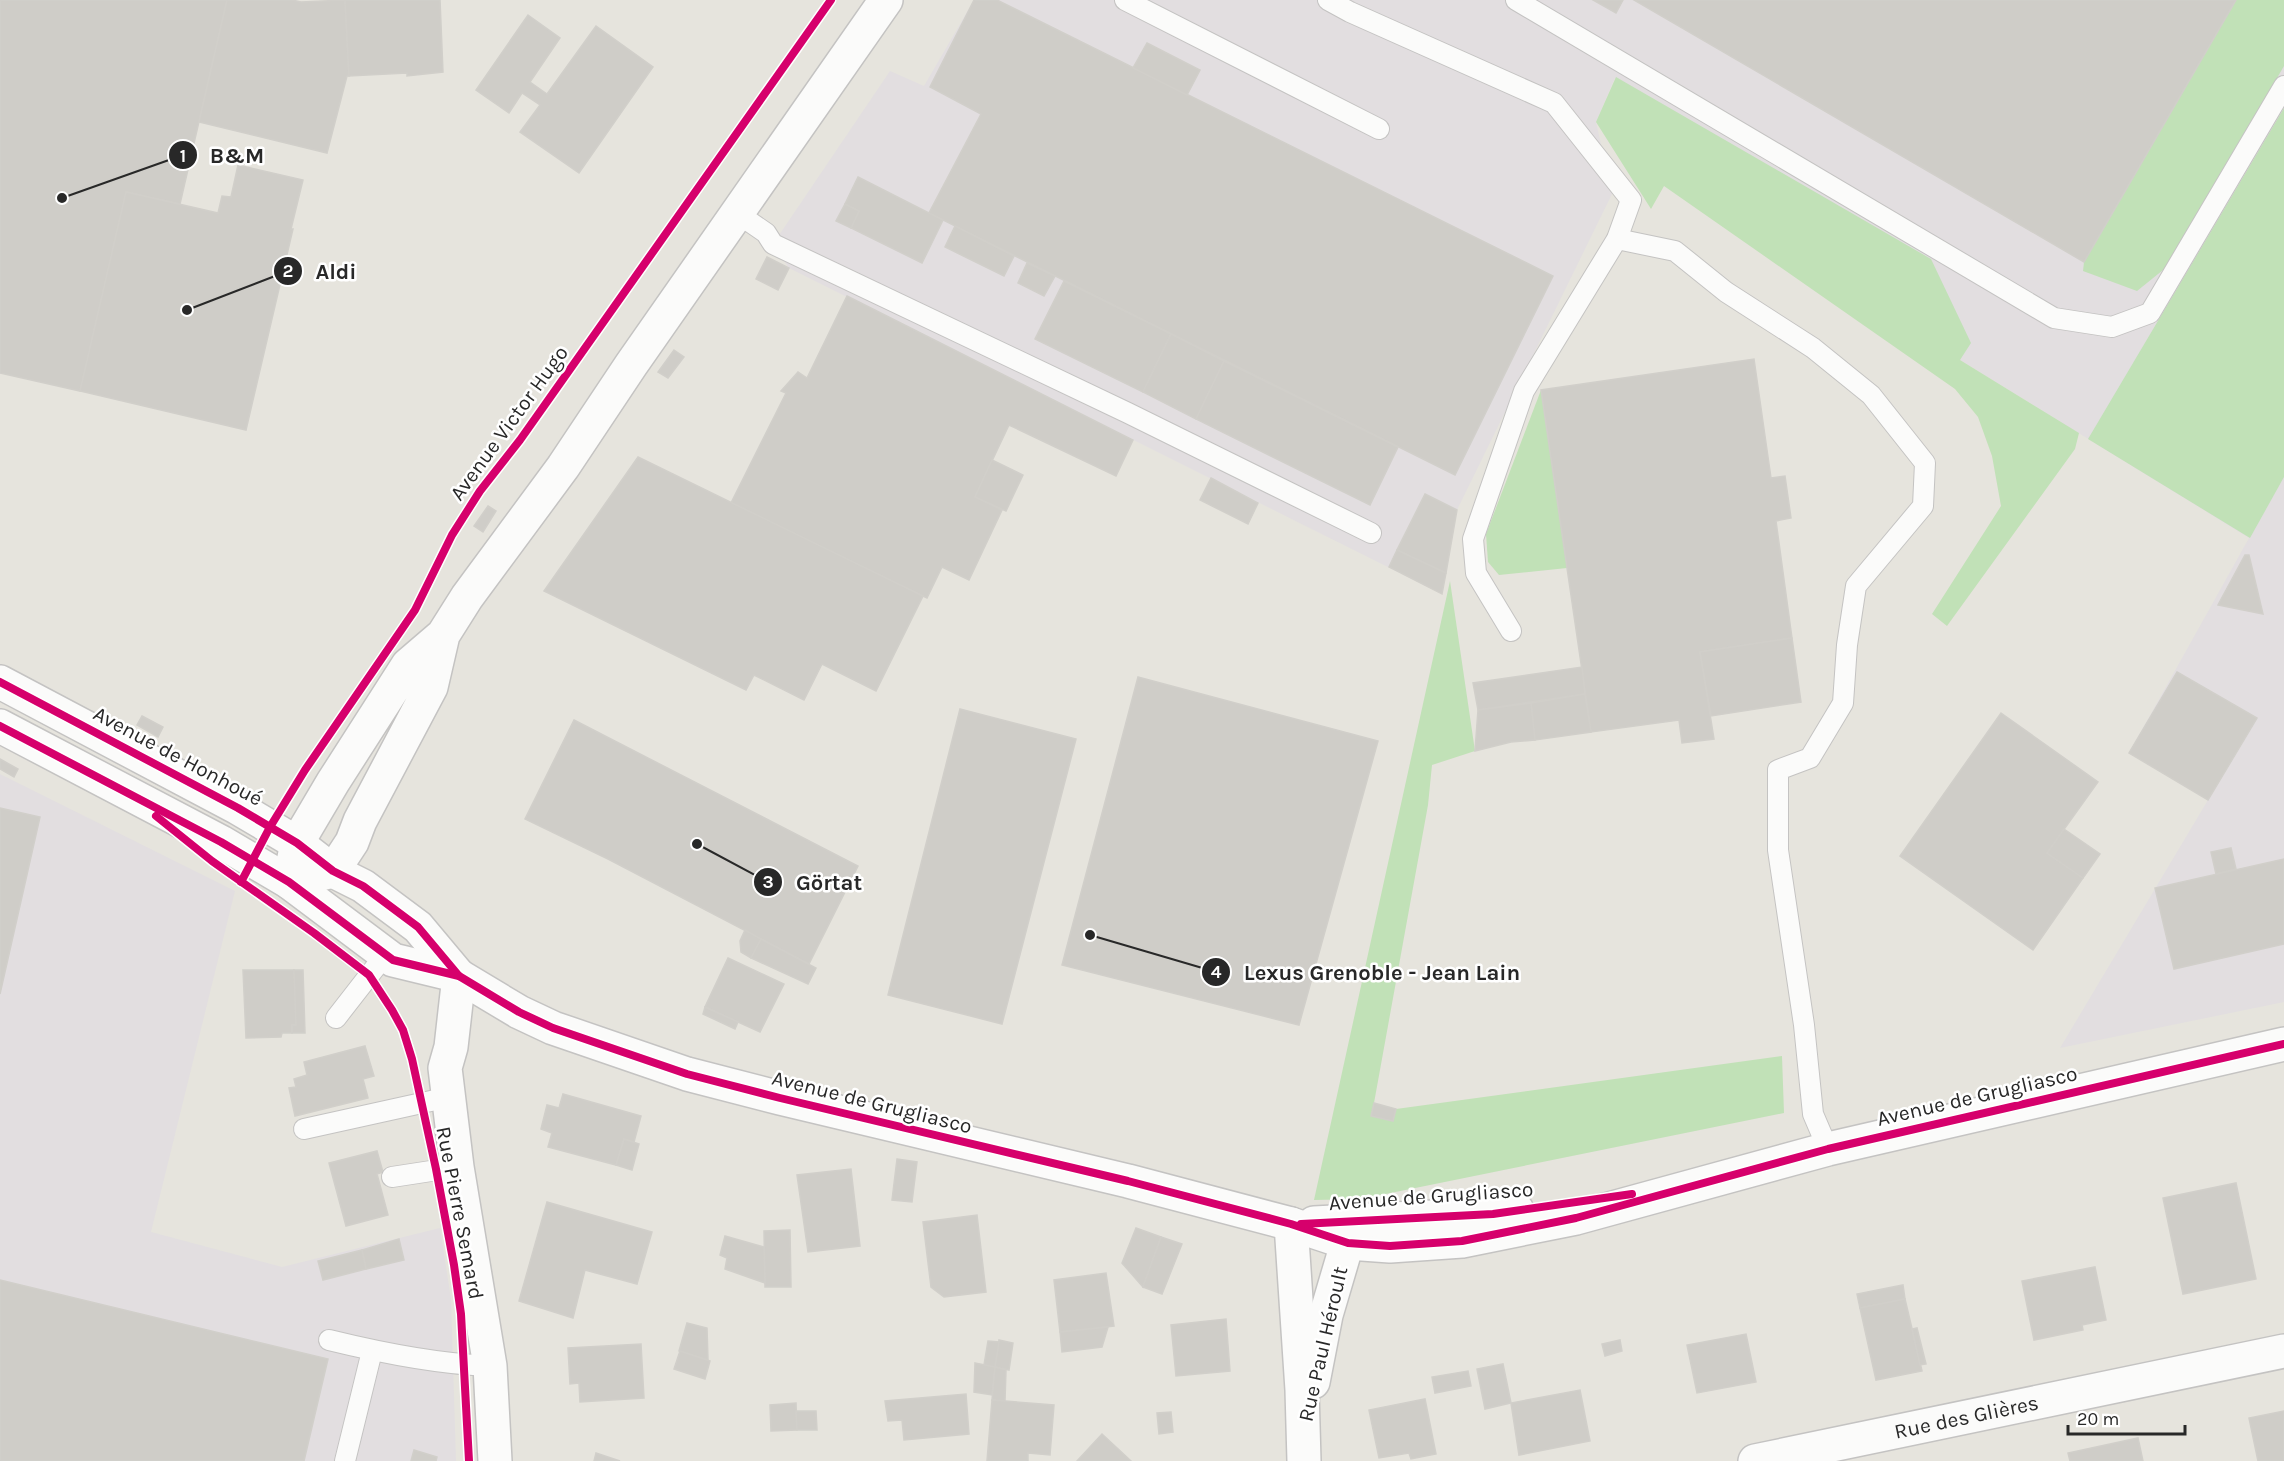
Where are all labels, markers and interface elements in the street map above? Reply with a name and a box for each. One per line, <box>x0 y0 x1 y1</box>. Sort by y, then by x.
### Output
callout: B&M <box>168 135 276 175</box>
text: B&M <box>210 143 264 169</box>
text: 1 <box>180 145 186 167</box>
callout: Aldi <box>273 251 368 291</box>
text: Aldi <box>315 259 357 285</box>
text: 2 <box>283 260 293 282</box>
street label: Avenue Victor Hugo <box>445 341 573 505</box>
street label: Avenue de Honhoué <box>89 701 267 811</box>
callout: Görtat <box>753 862 874 902</box>
text: Görtat <box>796 870 862 896</box>
text: 3 <box>762 871 774 893</box>
callout: Lexus Grenoble - Jean Lain <box>1201 952 1532 992</box>
text: Lexus Grenoble - Jean Lain <box>1244 960 1520 986</box>
text: 4 <box>1211 961 1222 983</box>
street label: Avenue de Grugliasco <box>1874 1061 2080 1131</box>
street label: Avenue de Grugliasco <box>770 1066 974 1138</box>
street label: Rue Pierre Semard <box>431 1124 489 1302</box>
street label: Avenue de Grugliasco <box>1328 1177 1534 1215</box>
street label: Rue Paul Héroult <box>1293 1264 1353 1424</box>
street label: Rue des Glières <box>1892 1390 2041 1444</box>
scale bar <box>2068 1398 2185 1436</box>
text: 20 m <box>2077 1408 2119 1430</box>

